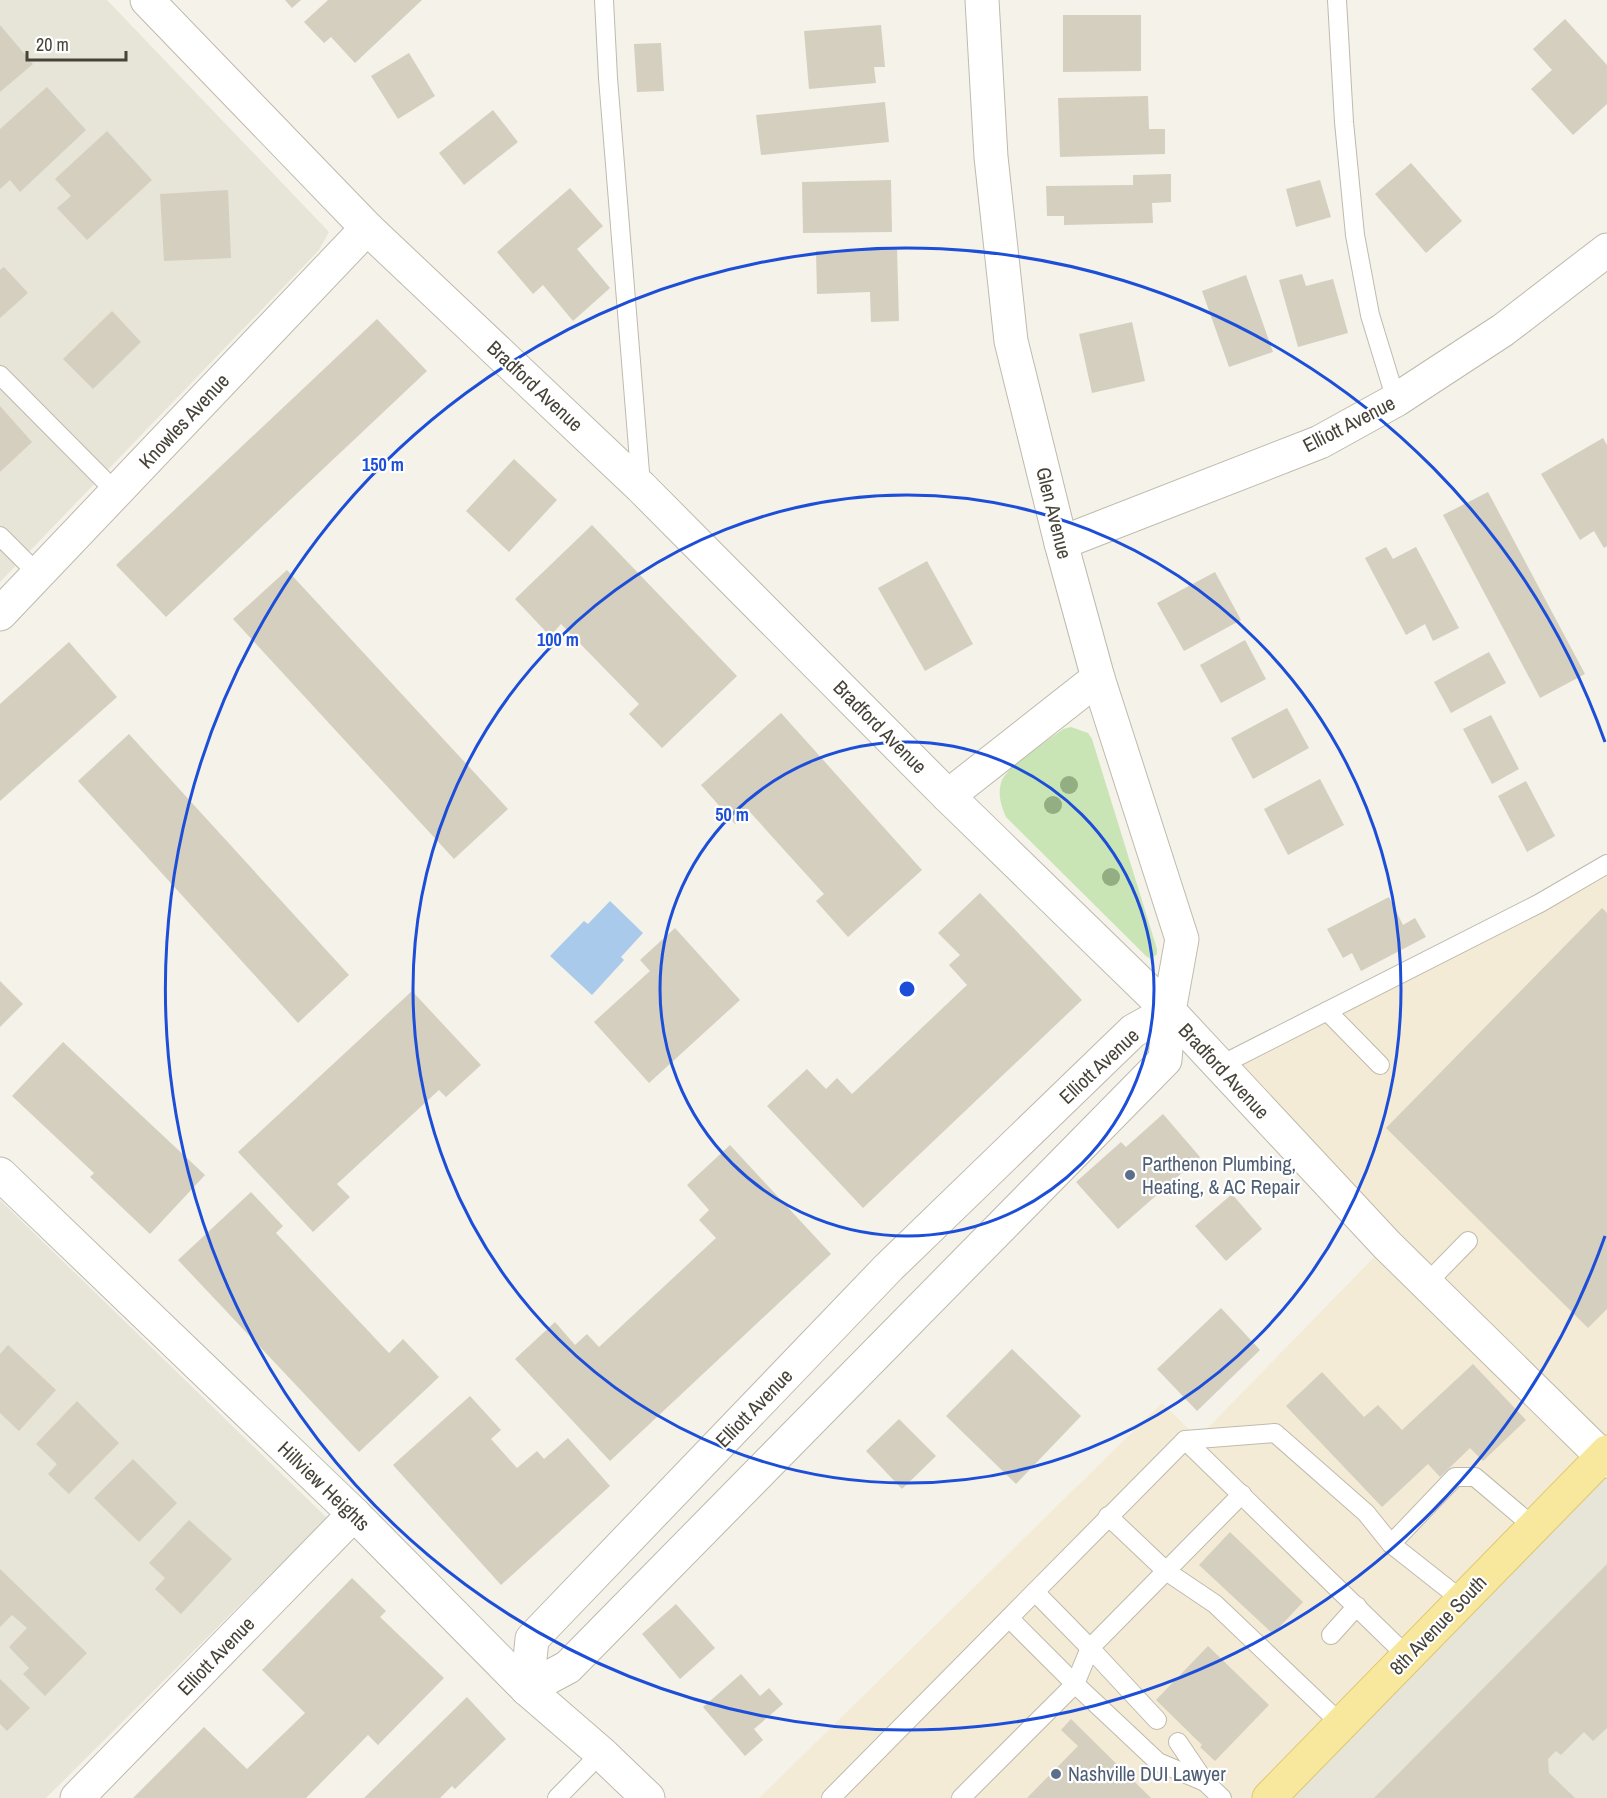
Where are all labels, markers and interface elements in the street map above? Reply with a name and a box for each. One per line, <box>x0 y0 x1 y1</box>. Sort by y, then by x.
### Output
scale bar <box>27 24 126 62</box>
text: 20 m <box>36 32 69 57</box>
street label: Bradford Avenue <box>482 334 589 437</box>
street label: Knowles Avenue <box>133 367 235 474</box>
street label: Elliott Avenue <box>1298 389 1399 458</box>
text: 150 m <box>362 452 404 477</box>
street label: Glen Avenue <box>1030 464 1079 562</box>
text: 100 m <box>537 627 579 652</box>
street label: Bradford Avenue <box>828 674 933 779</box>
text: 50 m <box>715 802 749 827</box>
centre of rings <box>897 979 917 999</box>
street label: Bradford Avenue <box>1173 1017 1276 1124</box>
street label: Elliott Avenue <box>1053 1022 1144 1110</box>
place label: Parthenon Plumbing, Heating, & AC Repair <box>1142 1150 1300 1200</box>
marker: Parthenon Plumbing, Heating, & AC Repair <box>1123 1168 1137 1182</box>
street label: Elliott Avenue <box>709 1362 798 1453</box>
street label: Hillview Heights <box>272 1435 376 1537</box>
street label: 8th Avenue South <box>1383 1569 1492 1681</box>
street label: Elliott Avenue <box>171 1610 260 1701</box>
place label: Nashville DUI Lawyer <box>1068 1760 1226 1787</box>
marker: Nashville DUI Lawyer <box>1049 1767 1063 1781</box>

